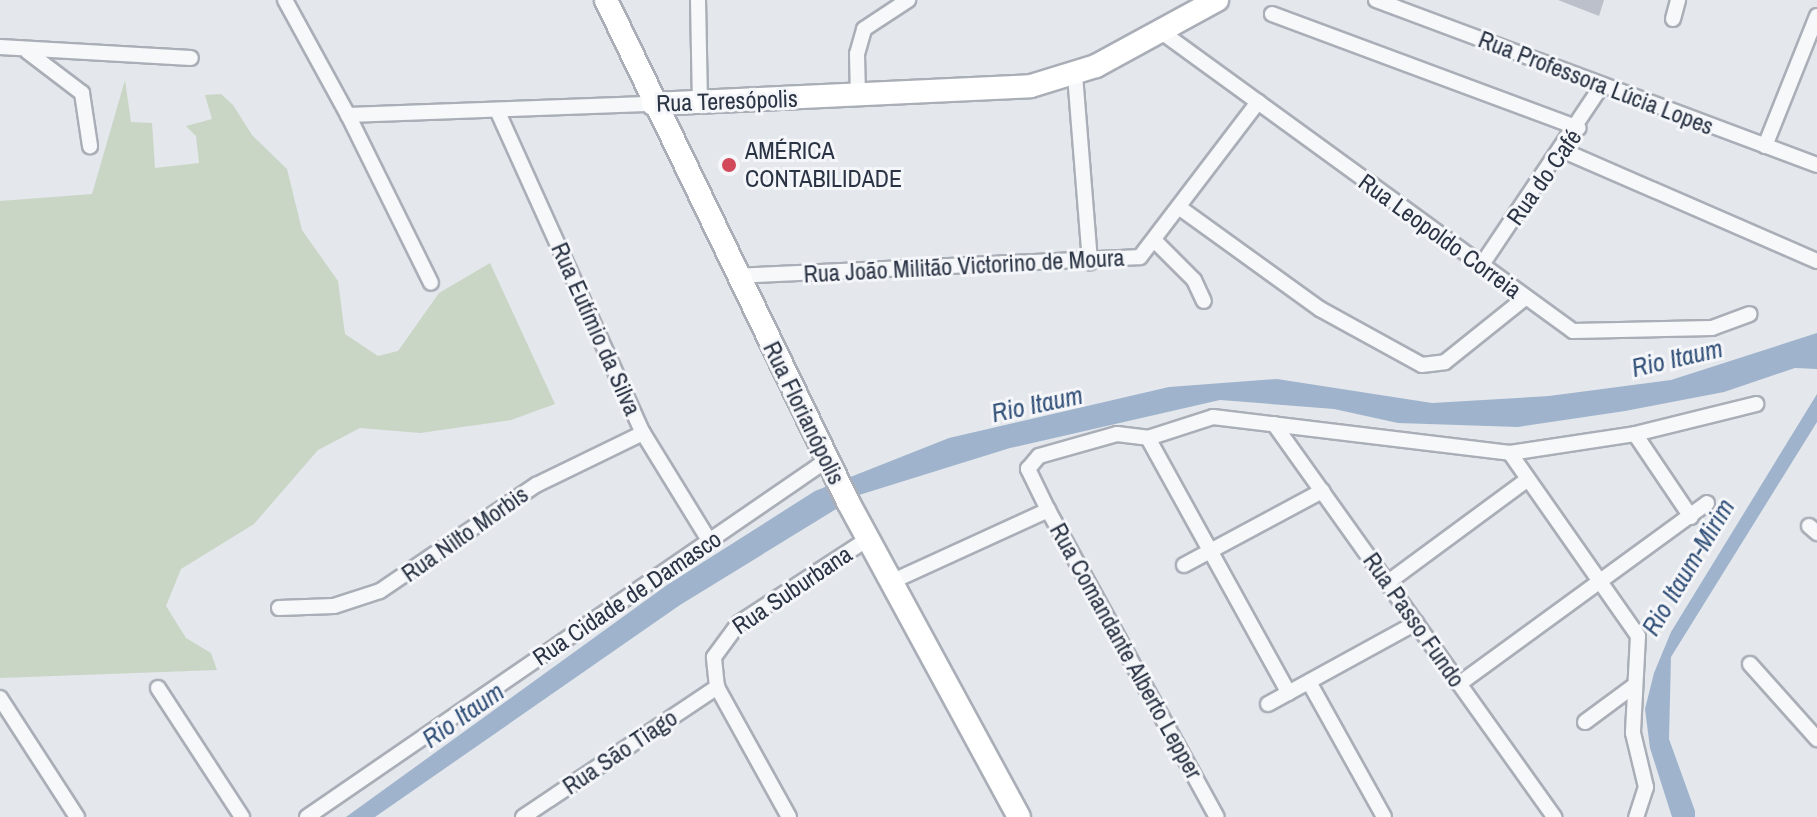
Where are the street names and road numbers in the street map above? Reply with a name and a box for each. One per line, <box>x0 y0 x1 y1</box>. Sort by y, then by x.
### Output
street label: Rua Professora Lúcia Lopes <box>1474 25 1718 141</box>
street label: Rua Teresópolis <box>655 84 799 118</box>
street label: Rua do Café <box>1501 123 1587 231</box>
street label: Rua Leopoldo Correia <box>1353 167 1527 305</box>
street label: Rua Eutímio da Silva <box>545 238 647 420</box>
street label: Rua João Militão Victorino de Moura <box>803 243 1125 289</box>
street label: Rua Florianópolis <box>757 337 851 489</box>
street label: Rua Nilto Morbis <box>396 480 534 588</box>
street label: Rua Comandante Alberto Lepper <box>1043 518 1209 784</box>
street label: Rua Cidade de Damasco <box>527 524 727 672</box>
street label: Rua Suburbana <box>727 540 857 640</box>
street label: Rua Passo Fundo <box>1357 547 1471 693</box>
street label: Rua São Tiago <box>557 703 683 801</box>

